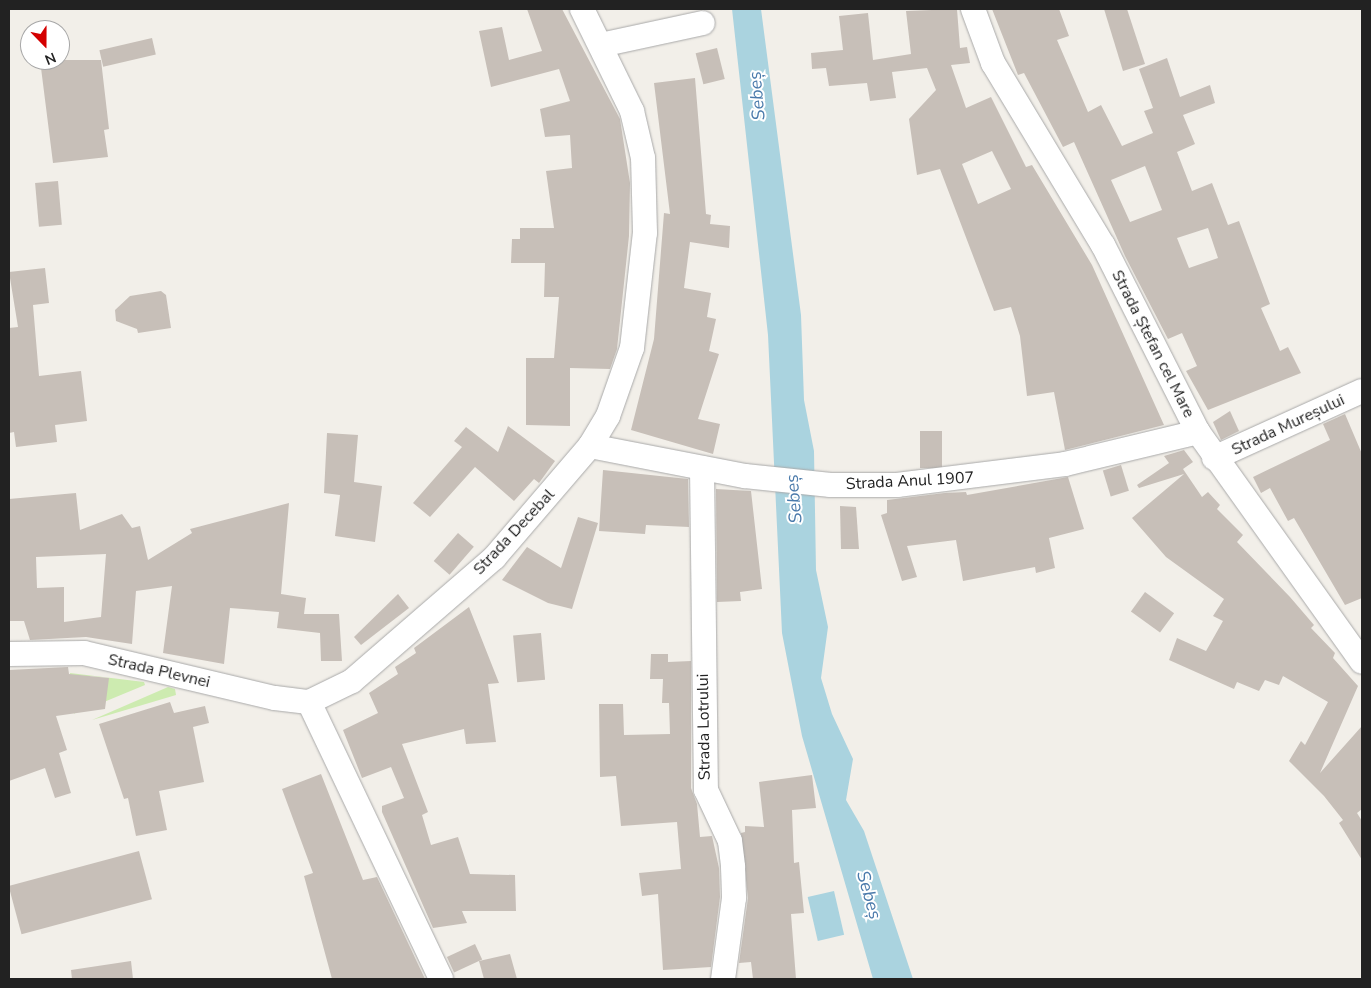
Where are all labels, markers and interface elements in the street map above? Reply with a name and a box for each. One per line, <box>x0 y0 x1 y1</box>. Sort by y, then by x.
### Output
north arrow <box>20 20 70 70</box>
text: N <box>42 48 59 69</box>
water label: Sebeș <box>744 70 770 122</box>
street label: Strada Ștefan cel Mare <box>1107 267 1199 421</box>
street label: Strada Mureșului <box>1229 390 1347 460</box>
street label: Strada Anul 1907 <box>845 468 975 494</box>
water label: Sebeș <box>781 473 807 525</box>
street label: Strada Decebal <box>469 485 559 579</box>
street label: Strada Plevnei <box>106 650 212 692</box>
street label: Strada Lotrului <box>693 674 715 780</box>
water label: Sebeș <box>852 868 886 922</box>

